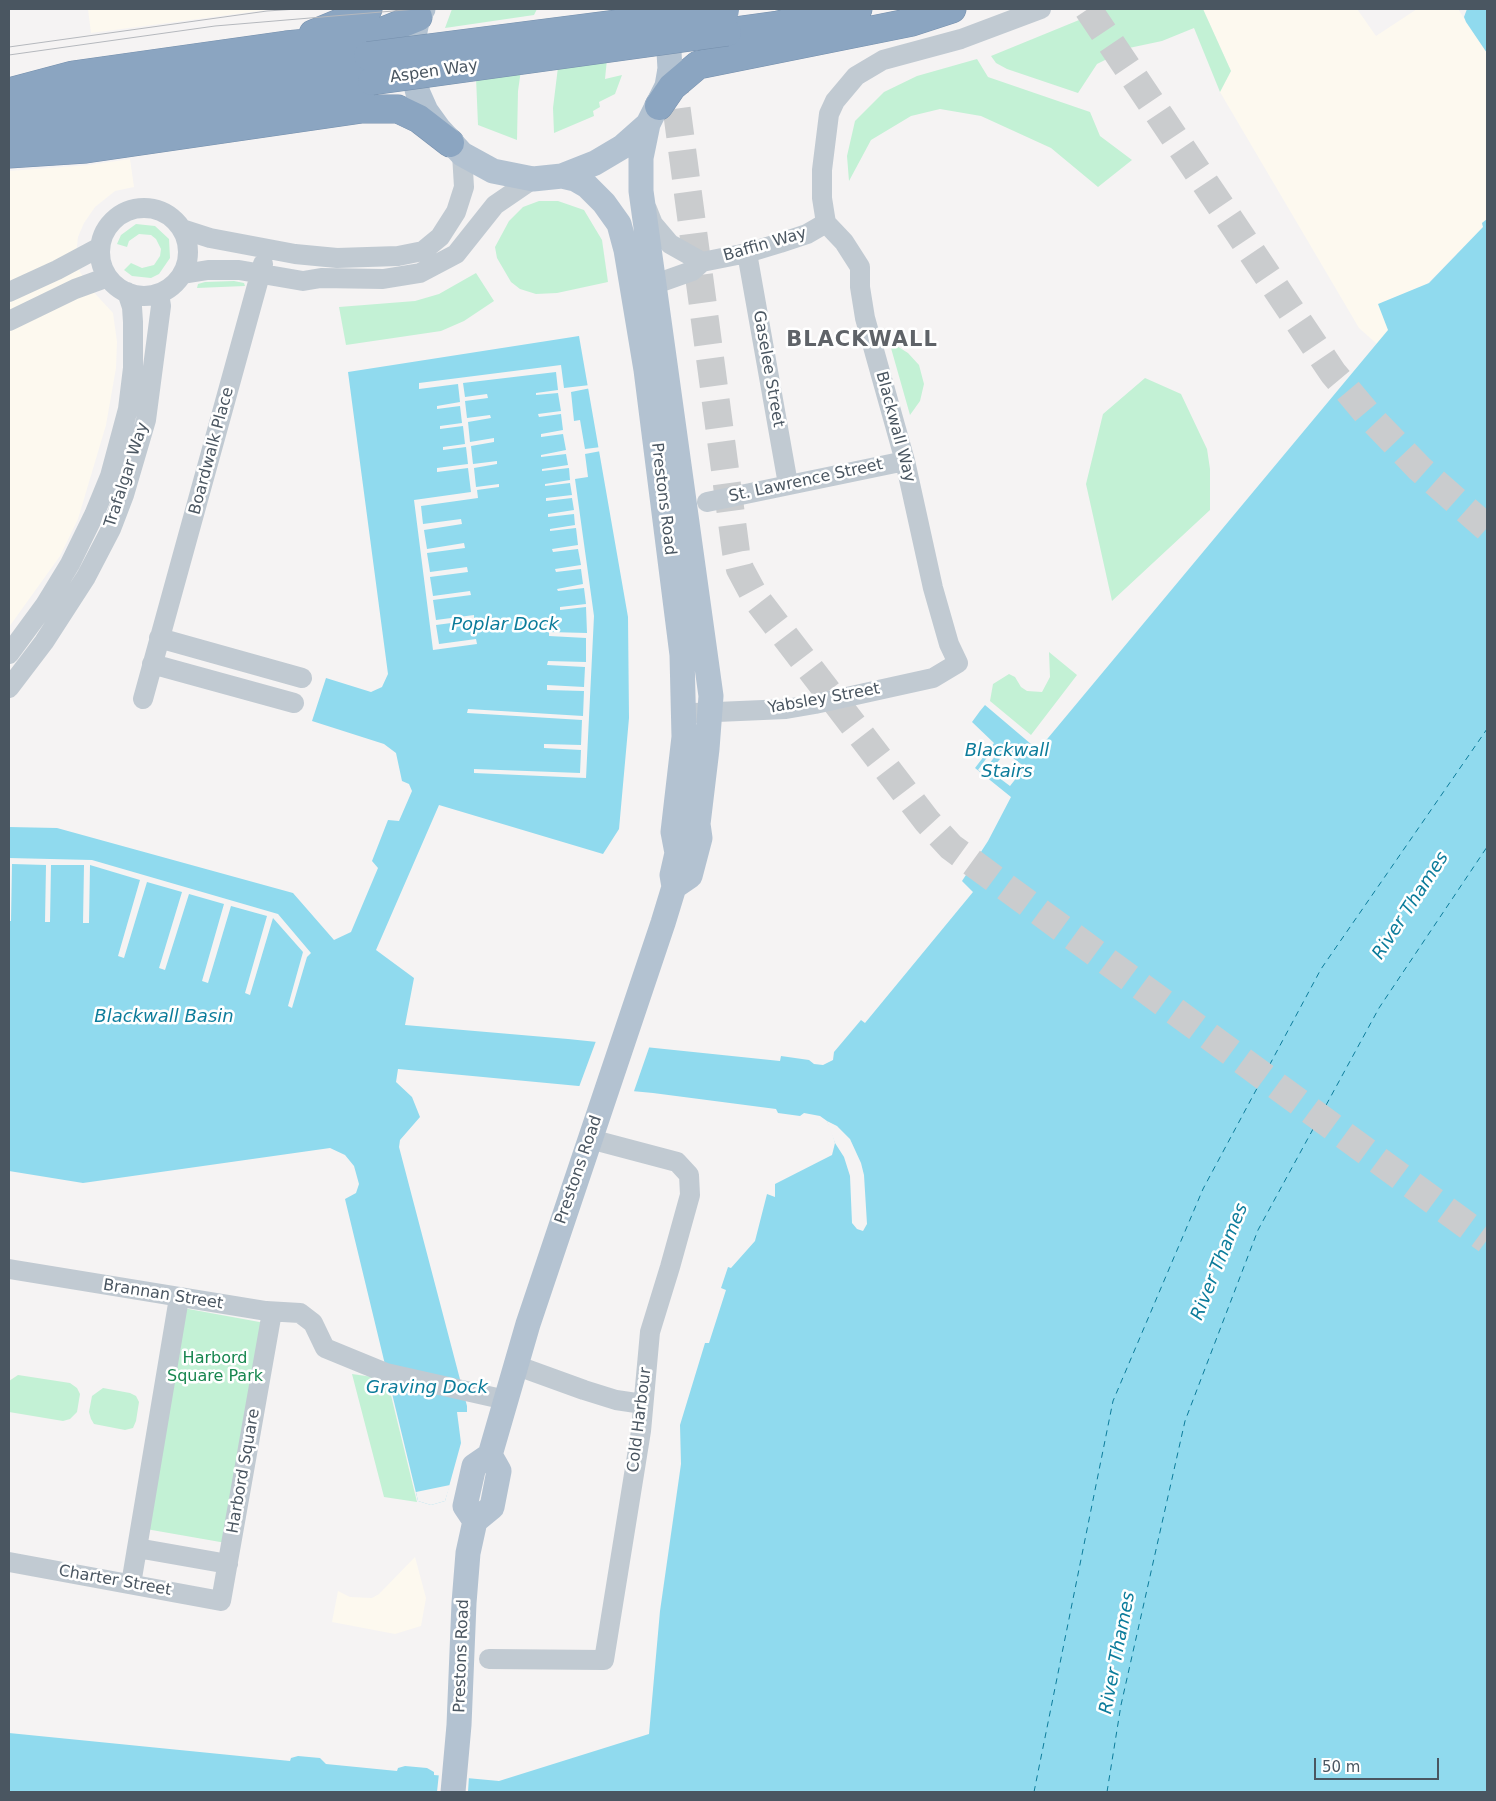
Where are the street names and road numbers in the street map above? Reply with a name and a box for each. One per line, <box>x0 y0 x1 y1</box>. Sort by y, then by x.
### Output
street label: Aspen Way <box>389 56 479 88</box>
street label: Baffin Way <box>721 224 809 266</box>
street label: Gaselee Street <box>748 309 788 429</box>
street label: Blackwall Way <box>871 369 919 485</box>
street label: Boardwalk Place <box>186 385 238 517</box>
street label: Trafalgar Way <box>101 420 153 530</box>
street label: Prestons Road <box>647 441 679 557</box>
street label: St. Lawrence Street <box>727 455 885 507</box>
street label: Yabsley Street <box>767 680 881 718</box>
street label: Prestons Road <box>551 1113 607 1227</box>
street label: Brannan Street <box>102 1276 224 1314</box>
street label: Cold Harbour <box>624 1366 656 1474</box>
street label: Harbord Square <box>224 1407 264 1535</box>
street label: Charter Street <box>57 1562 173 1600</box>
street label: Prestons Road <box>450 1599 474 1713</box>

